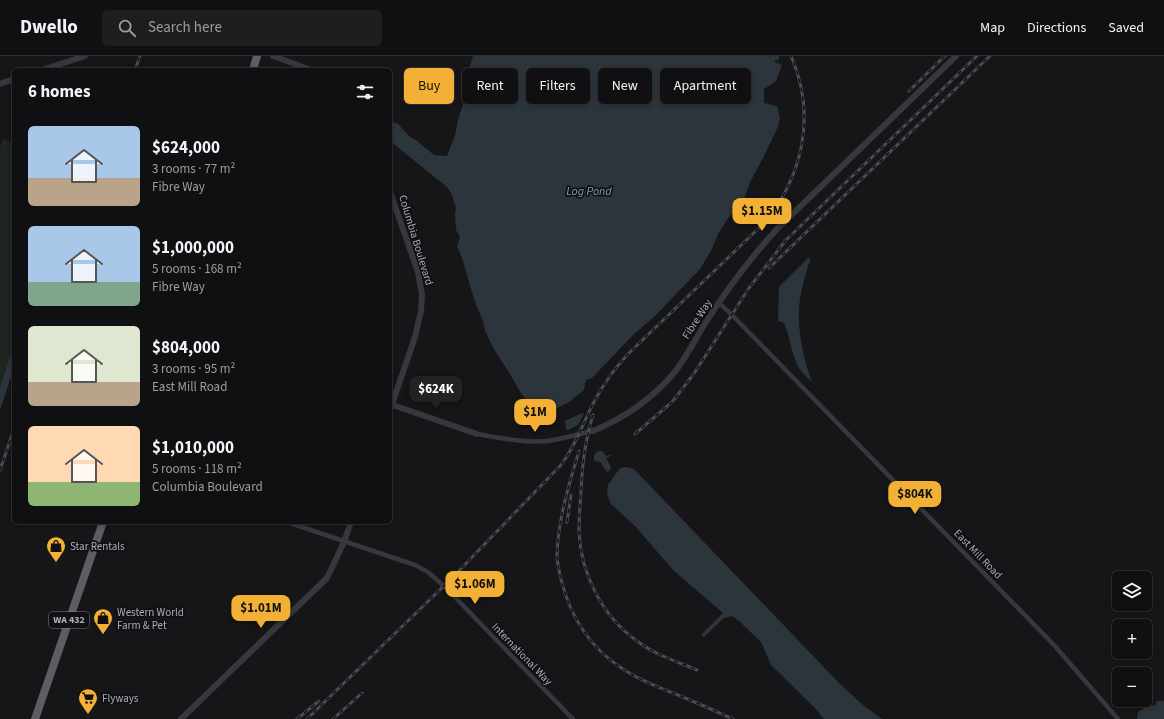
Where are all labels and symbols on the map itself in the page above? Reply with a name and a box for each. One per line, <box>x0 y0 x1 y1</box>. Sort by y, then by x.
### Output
water label: Log Pond <box>566 183 612 200</box>
street label: Columbia Boulevard <box>395 193 437 287</box>
pin: $1.15M <box>729 198 795 232</box>
street label: Fibre Way <box>679 296 715 342</box>
pin: $624K <box>408 376 464 410</box>
pin: $1M <box>516 399 554 433</box>
pin: $804K <box>887 481 943 515</box>
street label: East Mill Road <box>950 526 1006 582</box>
shop icon: Star Rentals <box>45 535 67 563</box>
place label: Star Rentals <box>70 539 125 554</box>
pin: $1.06M <box>442 571 508 605</box>
pin: $1.01M <box>228 595 294 629</box>
place label: Western World Farm & Pet <box>117 605 184 633</box>
shop icon: Western World Farm & Pet <box>92 607 114 635</box>
road number: WA 432 <box>49 612 89 628</box>
street label: International Way <box>488 620 556 688</box>
supermarket icon: Flyways <box>77 687 99 715</box>
place label: Flyways <box>102 691 139 706</box>

